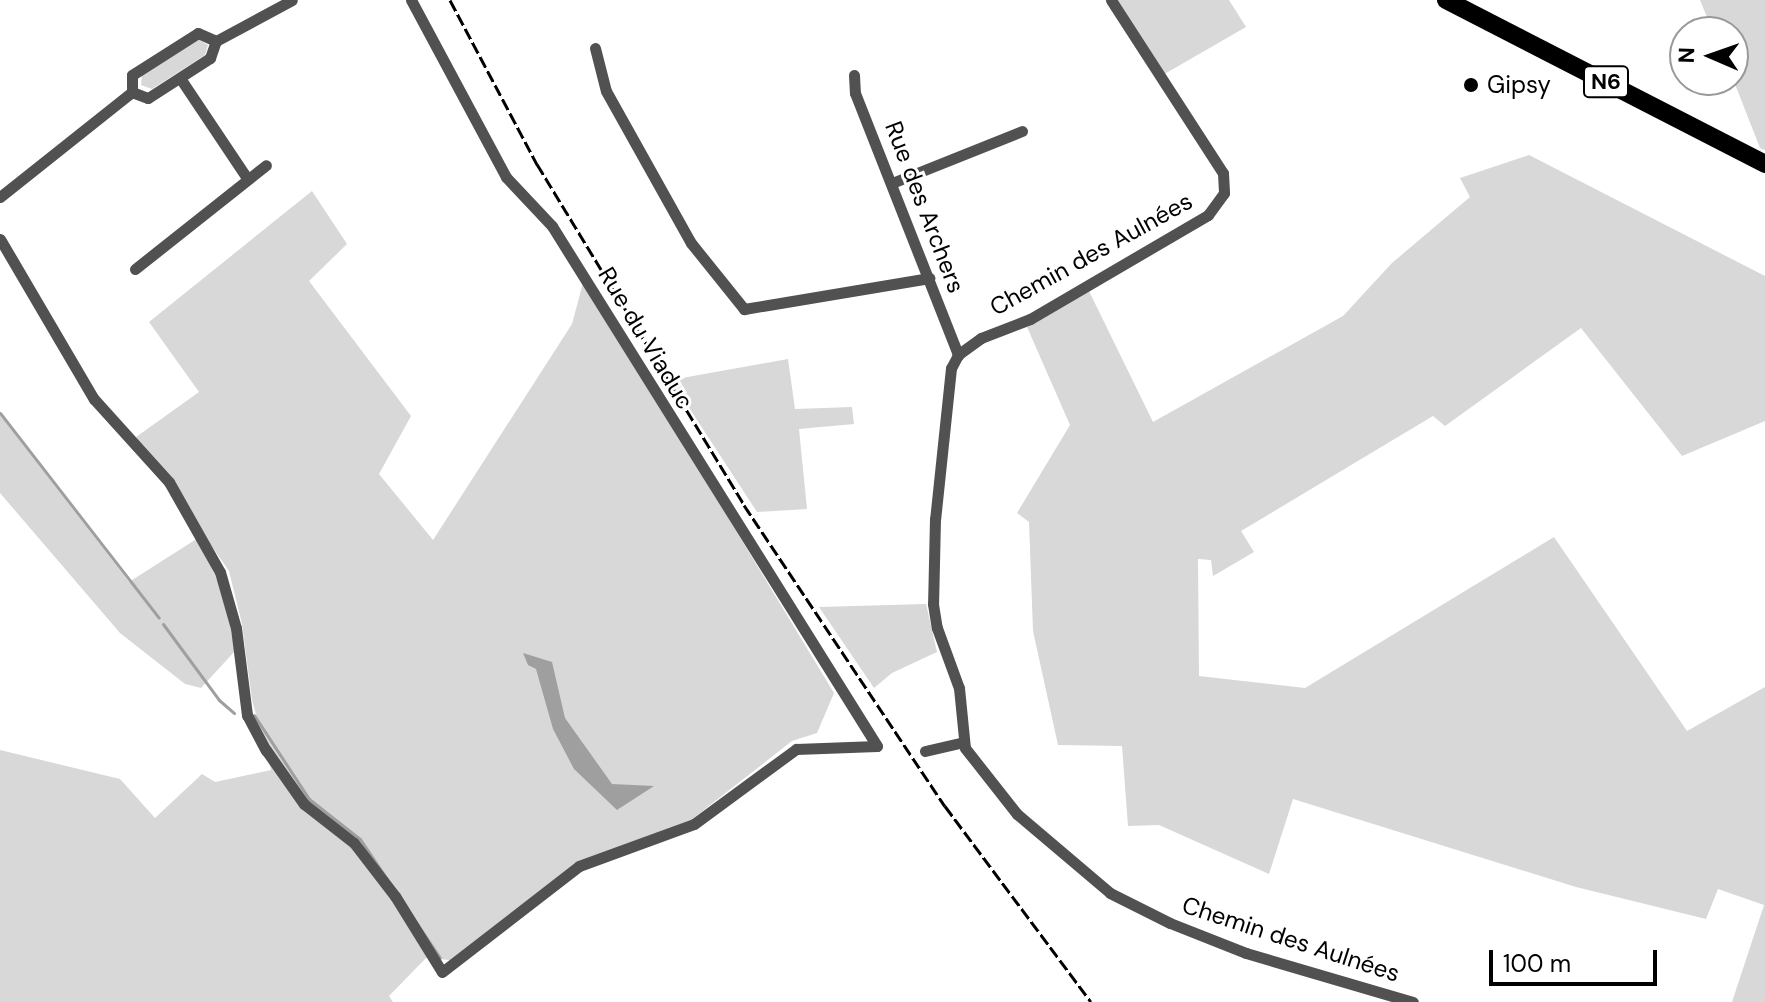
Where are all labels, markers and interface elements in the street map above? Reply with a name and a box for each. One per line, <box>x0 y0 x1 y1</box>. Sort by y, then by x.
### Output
north arrow <box>1669 16 1749 96</box>
text: N <box>1672 47 1701 64</box>
road number: N6 <box>1582 64 1630 100</box>
place label: Gipsy <box>1487 71 1551 99</box>
marker: Gipsy <box>1462 76 1480 94</box>
street label: Rue des Archers <box>879 117 971 297</box>
street label: Chemin des Aulnées <box>985 186 1197 322</box>
street label: Rue du Viaduc <box>592 262 700 414</box>
street label: Chemin des Aulnées <box>1179 890 1403 988</box>
scale bar <box>1493 934 1661 984</box>
text: 100 m <box>1503 948 1571 979</box>

